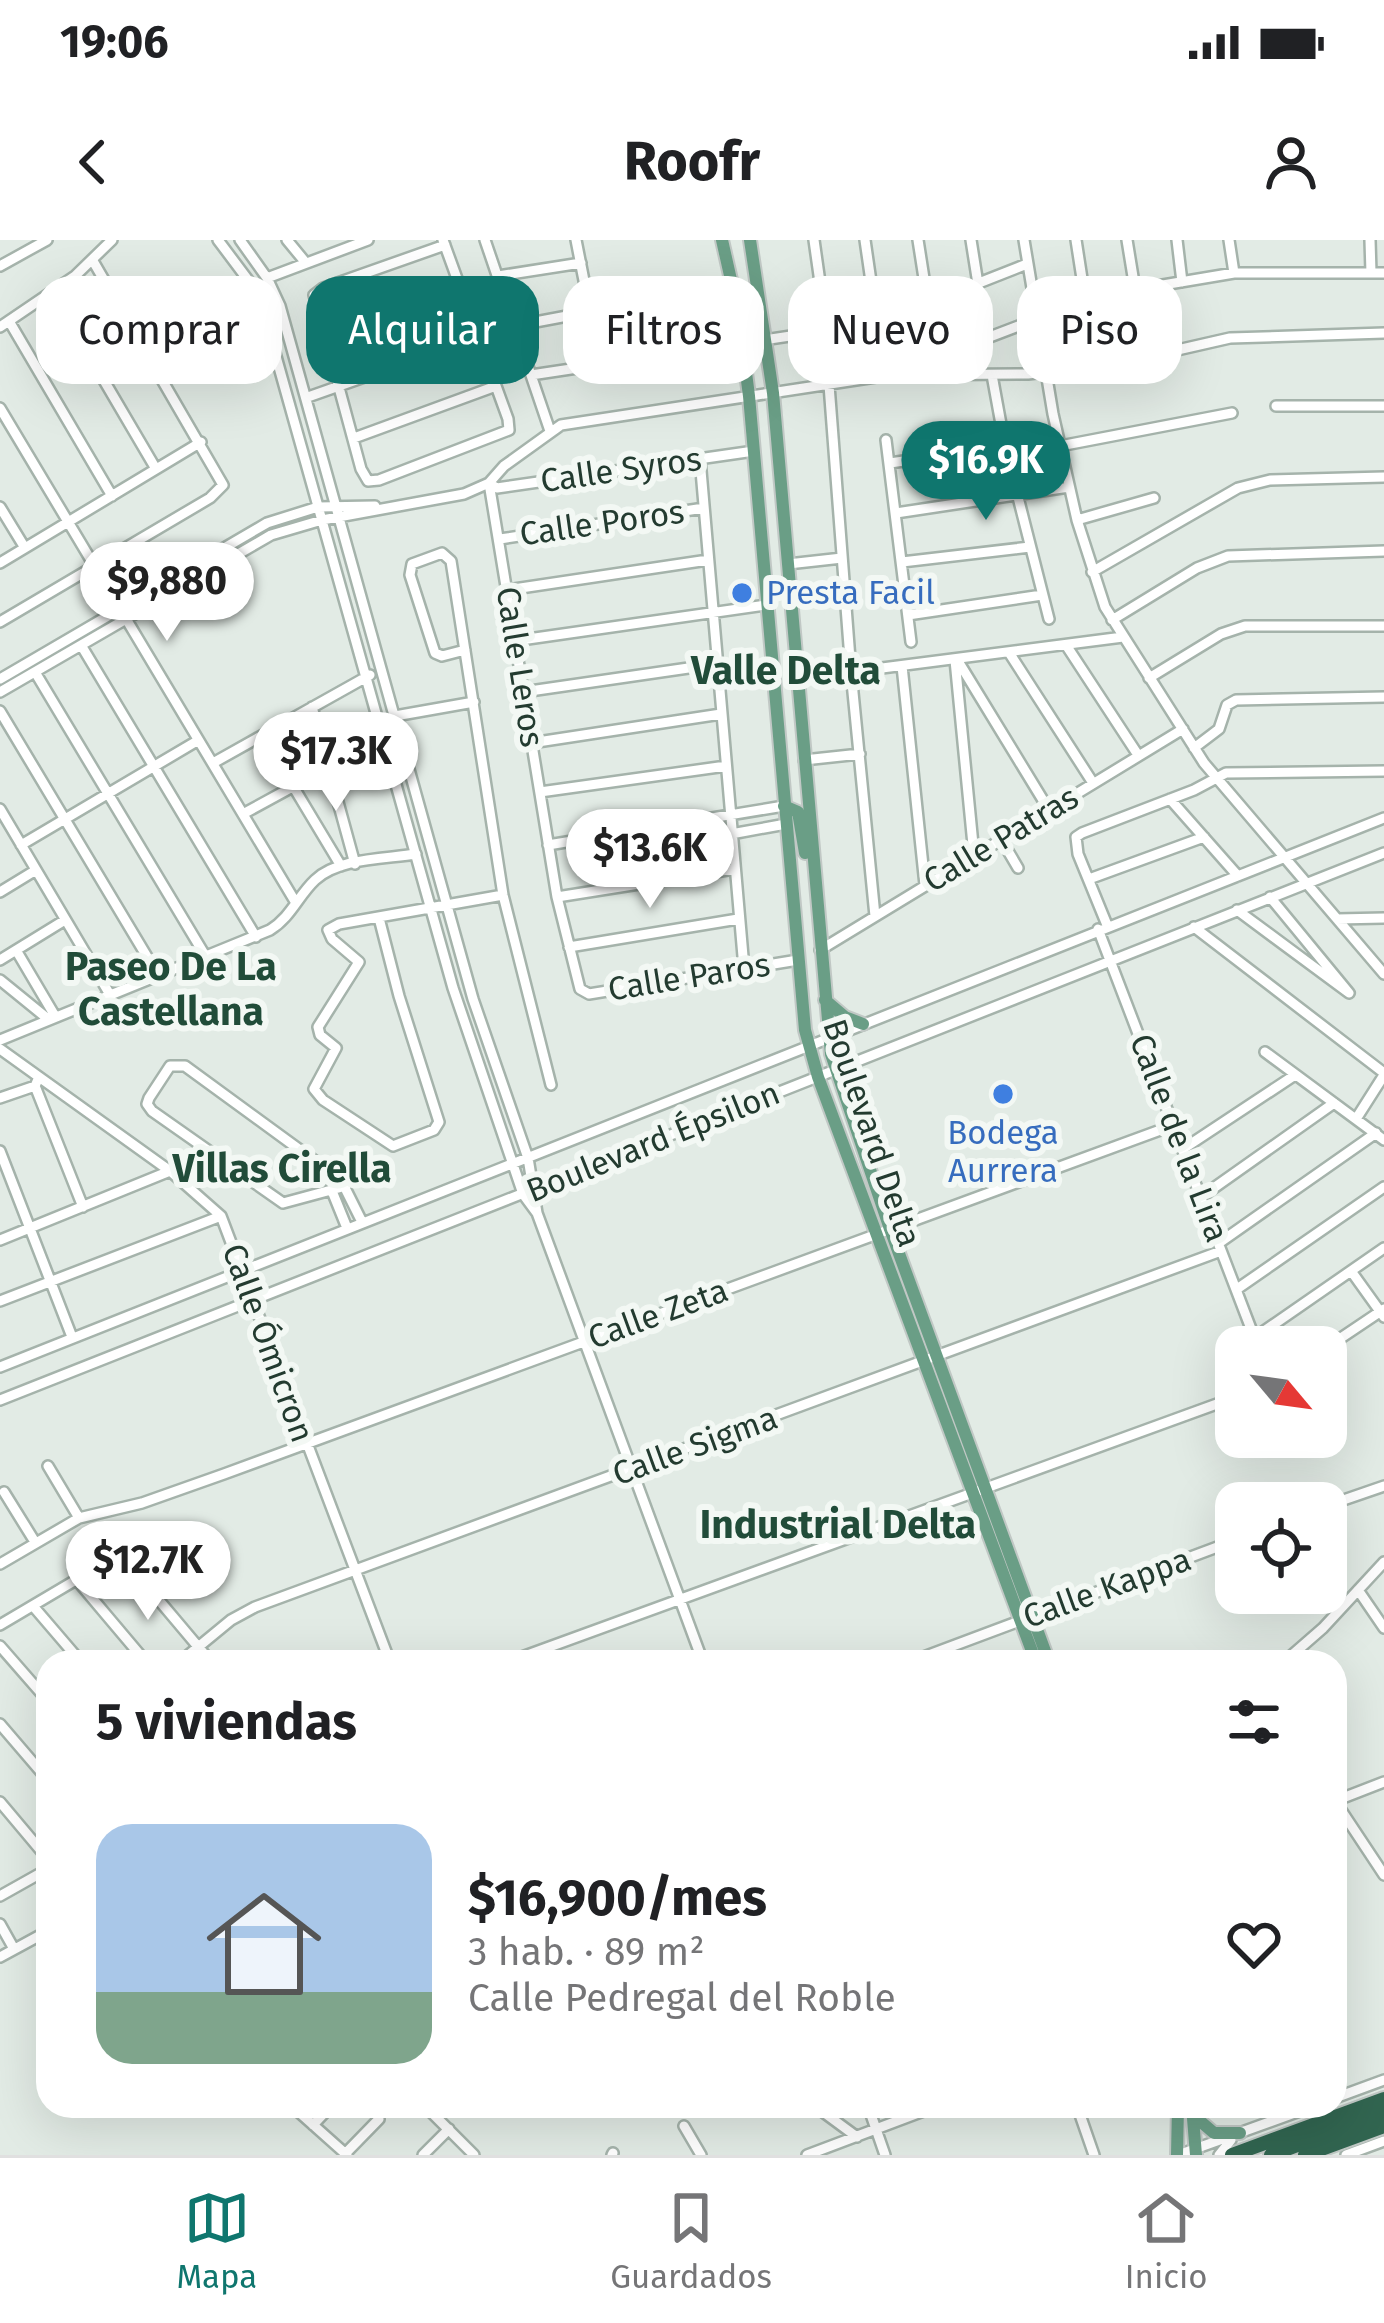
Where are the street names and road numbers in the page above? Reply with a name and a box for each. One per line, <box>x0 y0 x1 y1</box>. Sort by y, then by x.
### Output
street label: Calle Syros <box>538 439 704 501</box>
street label: Calle Poros <box>517 492 687 554</box>
street label: Calle Leros <box>488 584 552 750</box>
street label: Calle Patras <box>916 777 1086 901</box>
street label: Calle Paros <box>605 944 773 1010</box>
street label: Boulevard Delta <box>814 1014 930 1252</box>
street label: Calle de la Lira <box>1121 1028 1237 1248</box>
street label: Boulevard Épsilon <box>521 1073 785 1211</box>
street label: Calle Ómicron <box>214 1238 322 1448</box>
street label: Calle Zeta <box>583 1270 733 1358</box>
street label: Calle Sigma <box>607 1398 783 1494</box>
street label: Calle Kappa <box>1018 1539 1196 1637</box>

